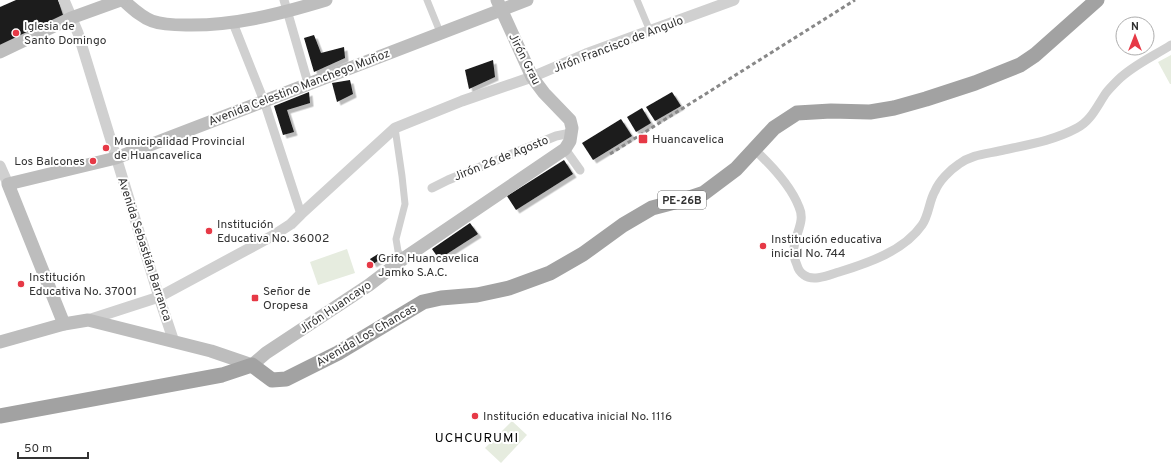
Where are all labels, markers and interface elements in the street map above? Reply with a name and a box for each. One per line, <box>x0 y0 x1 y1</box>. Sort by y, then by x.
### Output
street label: Jirón Francisco de Angulo <box>551 13 686 77</box>
north arrow <box>1115 16 1155 56</box>
place label: Iglesia de Santo Domingo <box>24 19 107 49</box>
text: N <box>1131 20 1139 34</box>
marker: Iglesia de Santo Domingo <box>11 28 21 38</box>
street label: Jirón Grau <box>504 31 544 88</box>
street label: Avenida Celestino Manchego Muñoz <box>206 46 392 130</box>
street label: Jirón 26 de Agosto <box>452 132 551 185</box>
place label: Huancavelica <box>652 132 724 148</box>
marker: Huancavelica <box>637 133 649 145</box>
place label: Municipalidad Provincial de Huancavelica <box>114 134 245 164</box>
marker: Municipalidad Provincial de Huancavelica <box>101 143 111 153</box>
place label: Los Balcones <box>14 154 85 170</box>
marker: Los Balcones <box>88 156 98 166</box>
street label: Avenida Sebastián Barranca <box>113 175 175 323</box>
road number: PE-26B <box>658 191 706 209</box>
place label: Institución Educativa No. 36002 <box>217 217 329 247</box>
marker: Institución Educativa No. 36002 <box>204 226 214 236</box>
place label: Institución educativa inicial No. 744 <box>771 232 882 262</box>
marker: Institución educativa inicial No. 744 <box>758 241 768 251</box>
place label: Grifo Huancavelica Jamko S.A.C. <box>378 251 479 281</box>
marker: Grifo Huancavelica Jamko S.A.C. <box>365 260 375 270</box>
place label: Institución Educativa No. 37001 <box>29 270 137 300</box>
street label: Jirón Huancayo <box>296 278 375 338</box>
marker: Institución Educativa No. 37001 <box>16 279 26 289</box>
place label: Señor de Oropesa <box>263 284 311 314</box>
marker: Señor de Oropesa <box>250 293 260 303</box>
street label: Avenida Los Chancas <box>313 301 420 371</box>
place label: Institución educativa inicial No. 1116 <box>483 409 672 425</box>
marker: Institución educativa inicial No. 1116 <box>470 411 480 421</box>
district label: UCHCURUMI <box>435 431 519 447</box>
scale bar <box>18 434 88 460</box>
text: 50 m <box>24 441 52 457</box>

